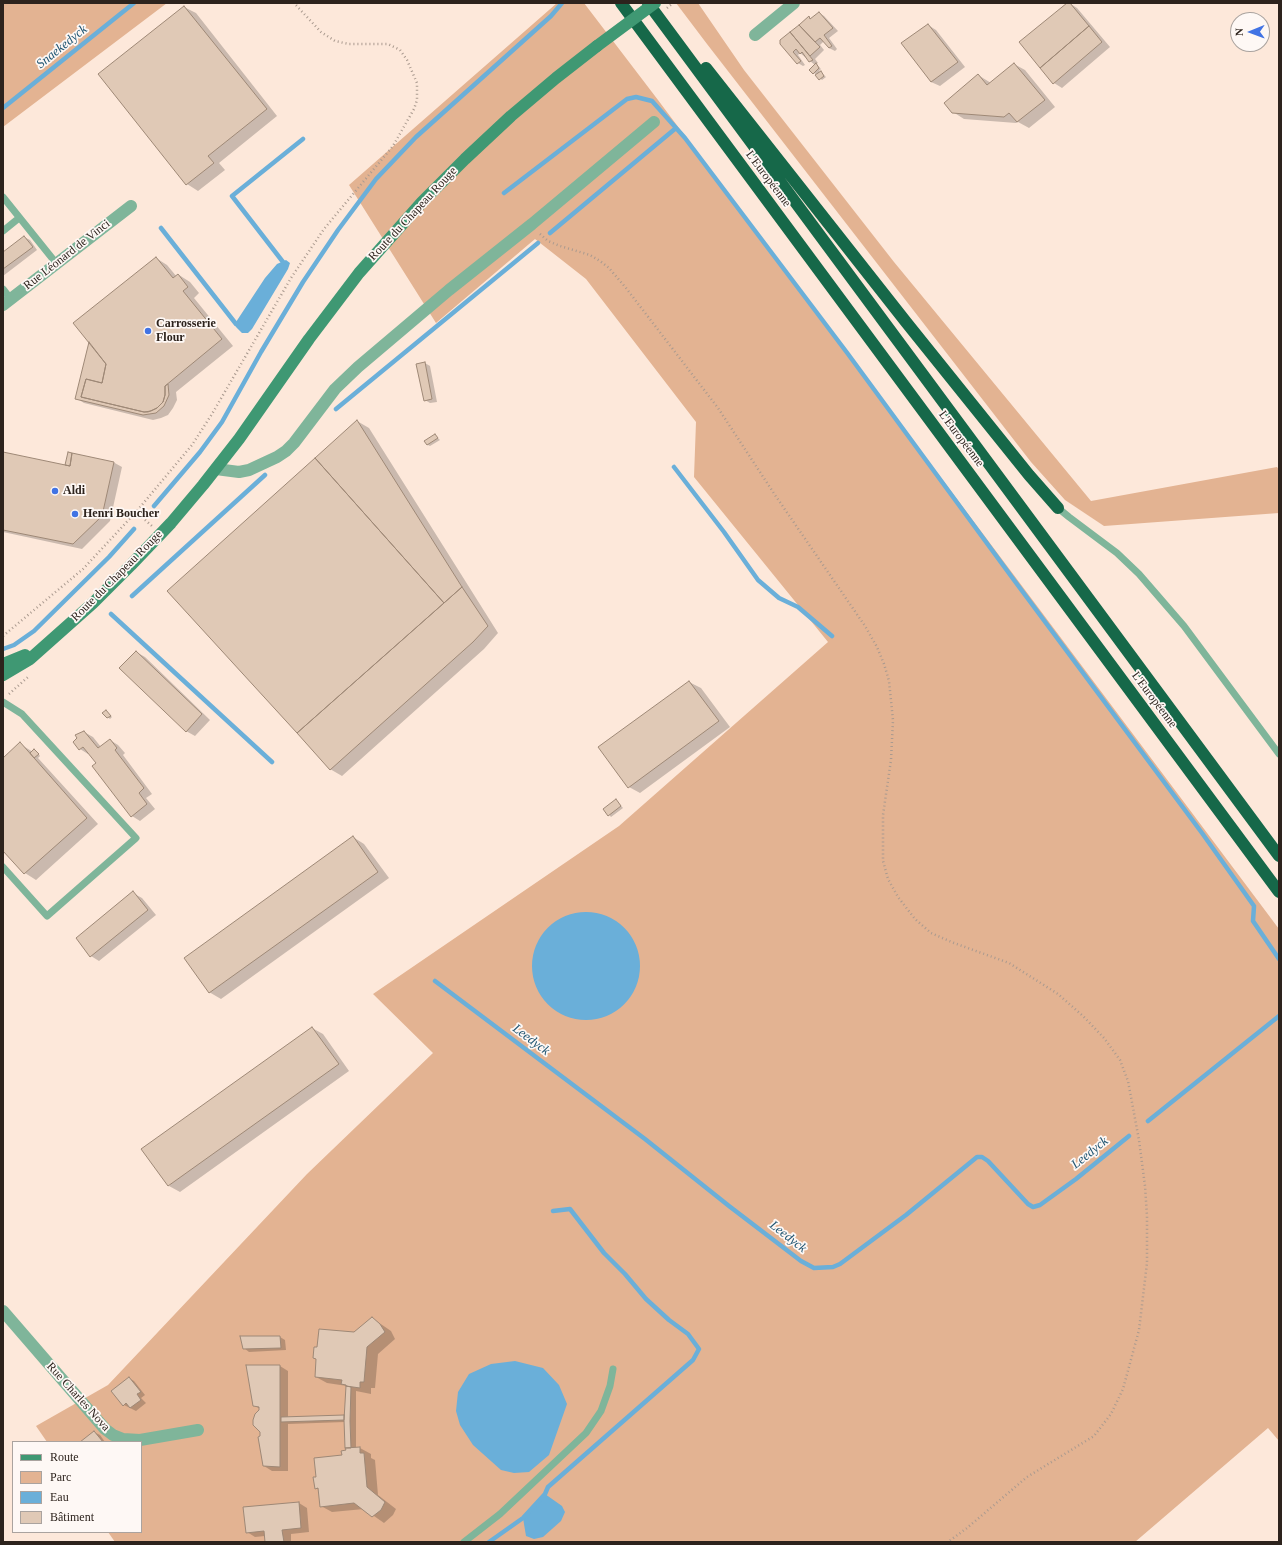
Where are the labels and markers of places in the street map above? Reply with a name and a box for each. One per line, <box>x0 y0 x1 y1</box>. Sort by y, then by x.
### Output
place label: Carrosserie Flour <box>156 317 216 345</box>
marker: Carrosserie Flour <box>143 326 153 336</box>
place label: Aldi <box>63 484 85 498</box>
marker: Aldi <box>50 486 60 496</box>
place label: Henri Boucher <box>83 507 159 521</box>
marker: Henri Boucher <box>70 509 80 519</box>

